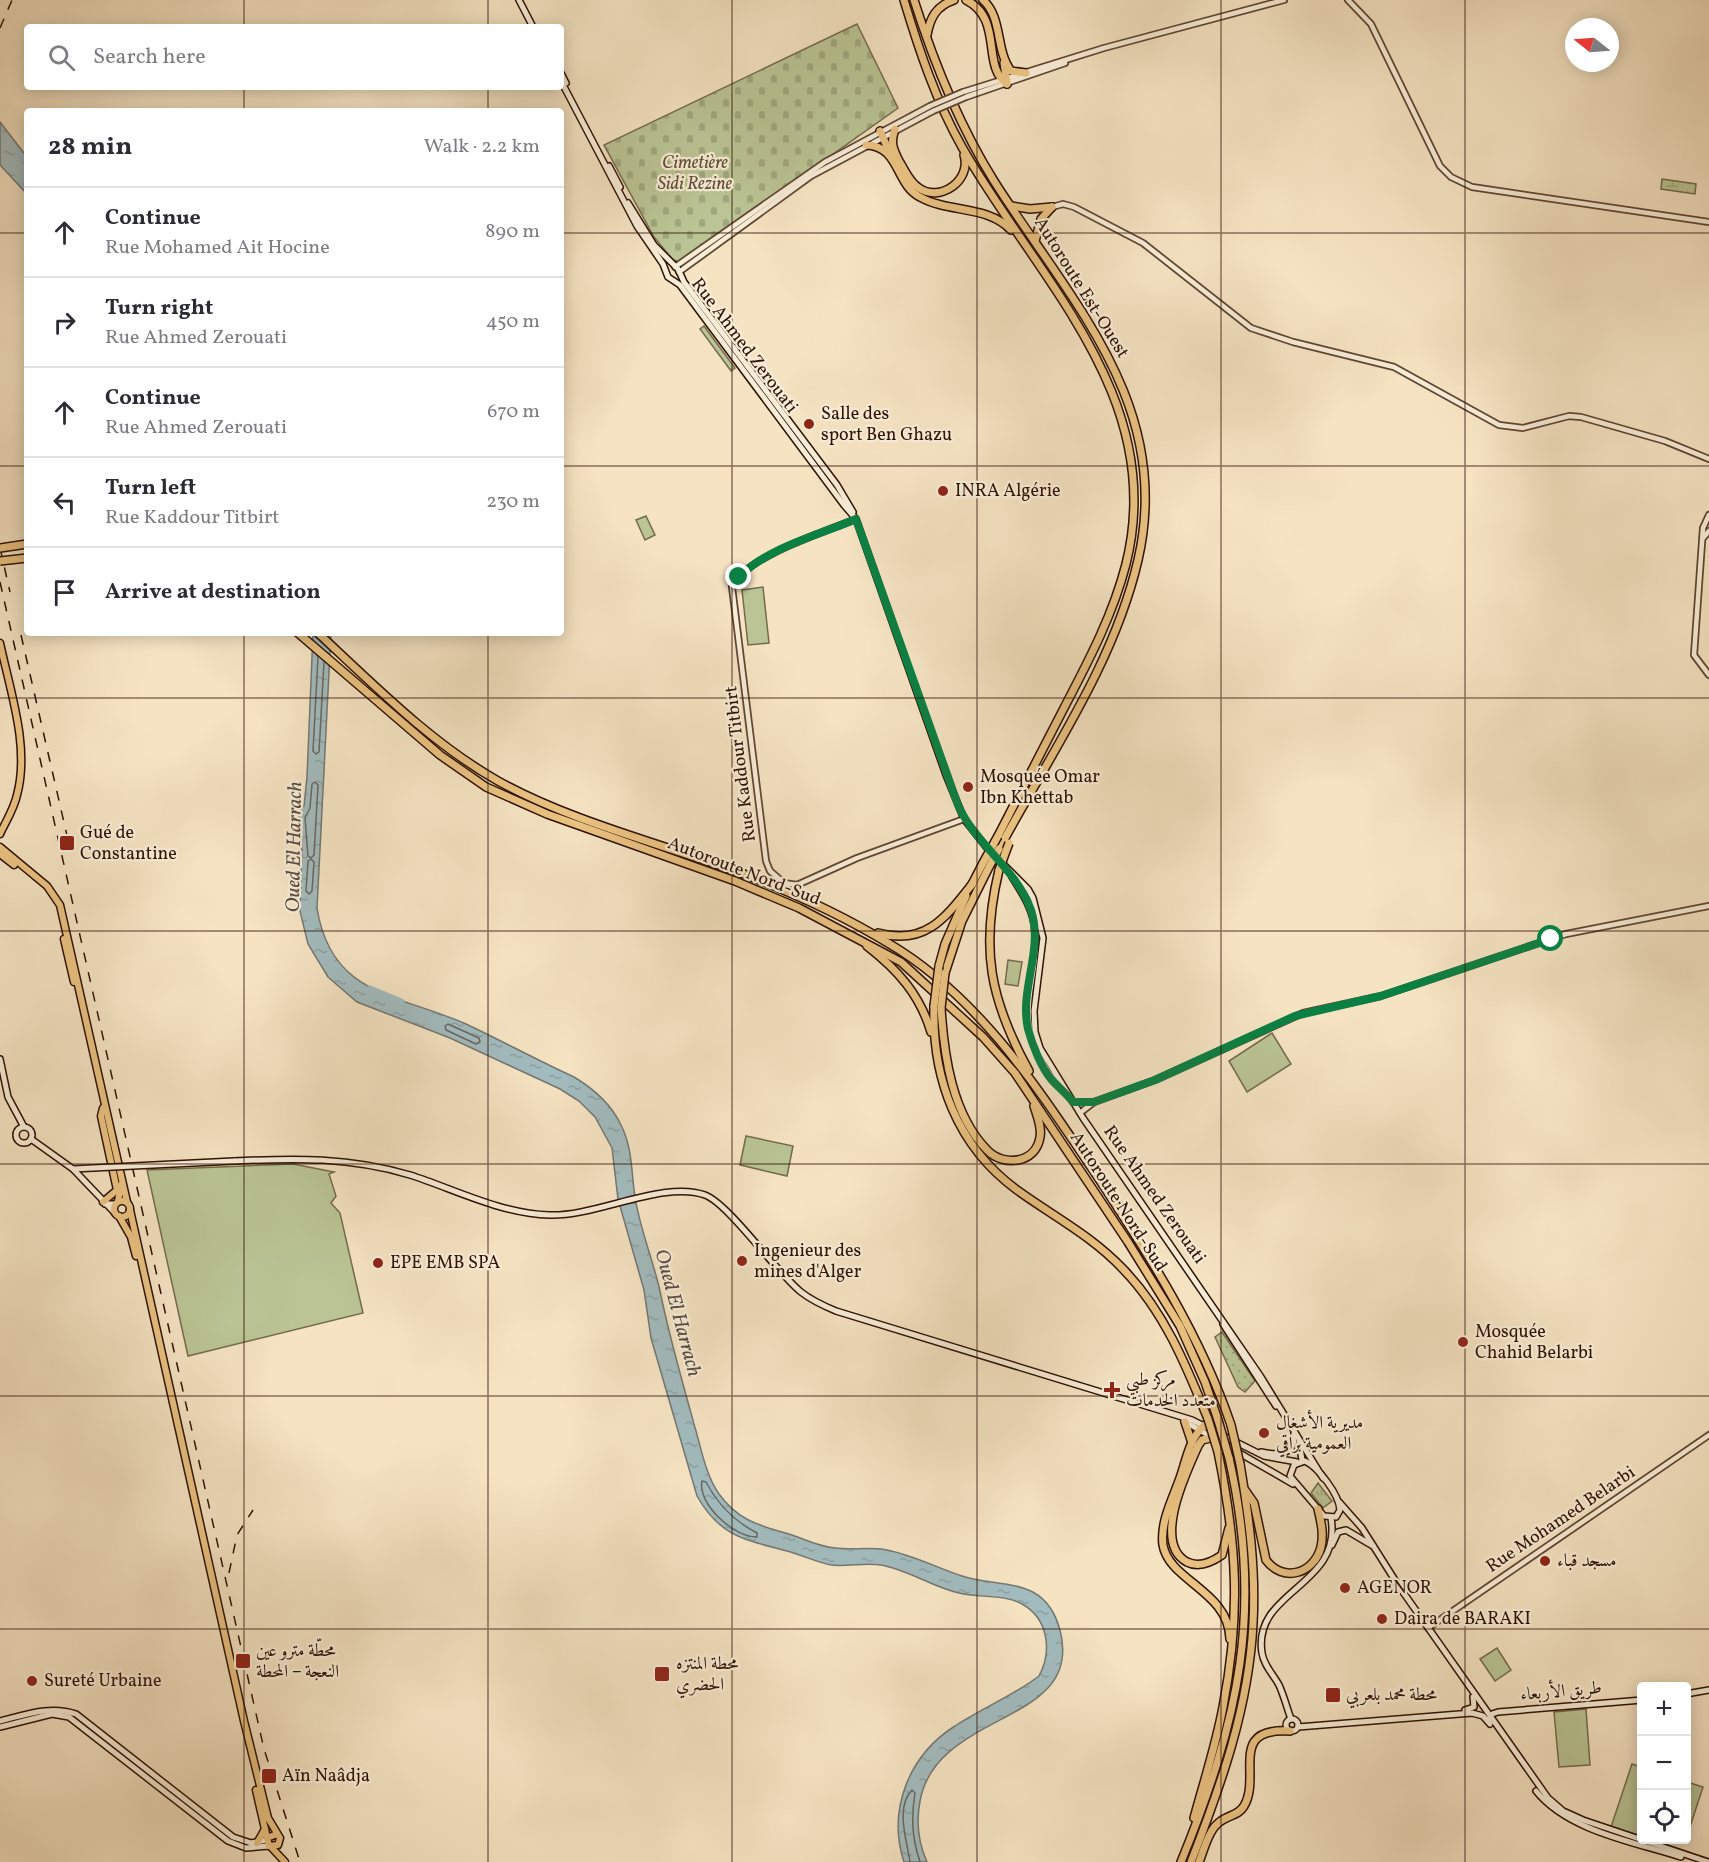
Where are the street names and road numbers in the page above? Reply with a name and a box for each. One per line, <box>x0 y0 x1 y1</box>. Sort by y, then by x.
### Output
street label: Autoroute Est-Ouest <box>1027 213 1135 363</box>
street label: Rue Ahmed Zerouati <box>685 273 803 419</box>
street label: Rue Kaddour Titbirt <box>719 685 763 843</box>
street label: Autoroute Nord-Sud <box>664 831 824 913</box>
street label: Rue Ahmed Zerouati <box>1097 1121 1211 1269</box>
street label: Autoroute Nord-Sud <box>1063 1127 1173 1277</box>
street label: Rue Mohamed Belarbi <box>1481 1461 1641 1579</box>
street label: طريق الأربعاء <box>1519 1674 1603 1708</box>

